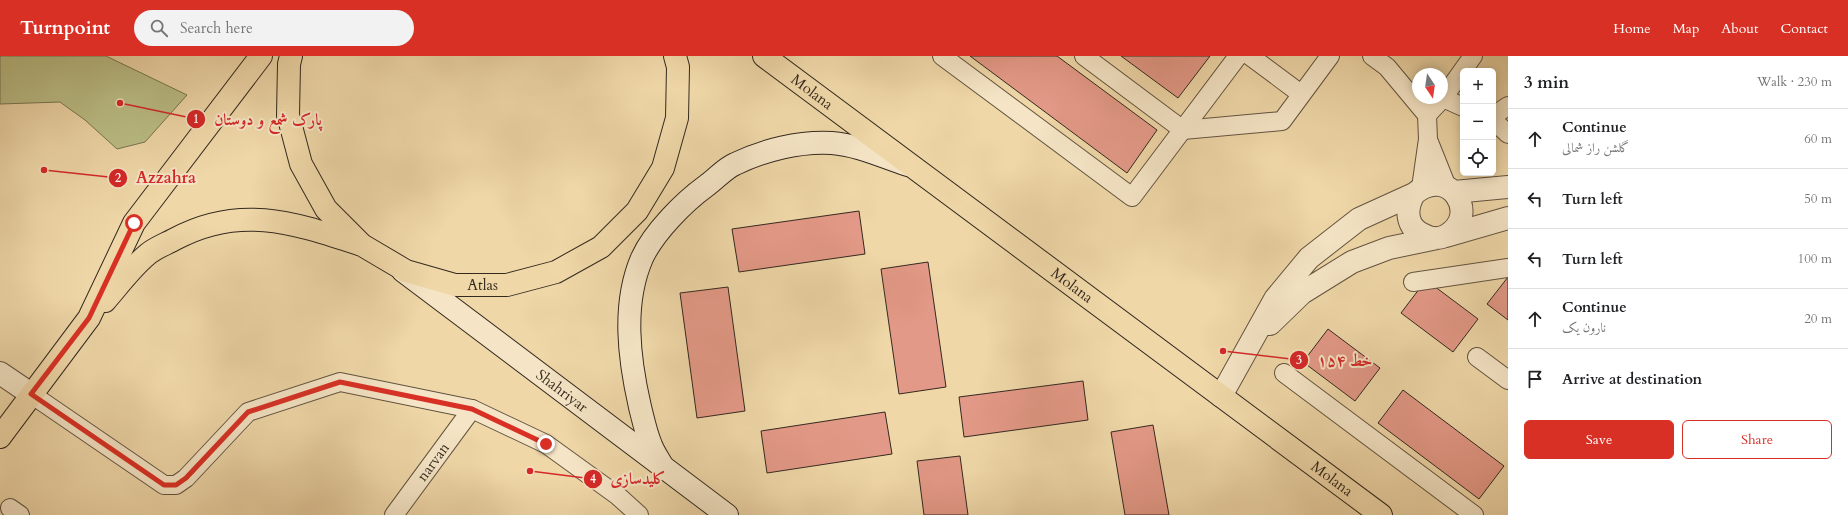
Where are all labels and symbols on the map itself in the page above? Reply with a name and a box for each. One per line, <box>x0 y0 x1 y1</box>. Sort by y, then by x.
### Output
north arrow <box>1412 68 1448 104</box>
street label: Molana <box>787 70 838 114</box>
callout: پارک شمع و دوستان <box>186 105 330 133</box>
text: پارک شمع و دوستان <box>214 109 323 135</box>
text: 1 <box>193 111 199 127</box>
callout: Azzahra <box>108 164 204 192</box>
text: Azzahra <box>136 167 196 189</box>
text: 2 <box>115 170 121 186</box>
route start <box>125 214 143 232</box>
street label: Molana <box>1047 263 1098 308</box>
street label: Atlas <box>467 275 498 295</box>
callout: خط ۱۵۴ <box>1289 346 1380 374</box>
text: خط ۱۵۴ <box>1318 350 1372 372</box>
text: 3 <box>1296 352 1302 368</box>
street label: Shahriyar <box>532 365 592 417</box>
route end <box>537 435 555 453</box>
street label: narvan <box>412 438 454 485</box>
street label: Molana <box>1307 456 1358 501</box>
callout: کلیدسازی <box>583 465 674 493</box>
text: کلیدسازی <box>610 468 666 490</box>
text: 4 <box>590 471 596 487</box>

